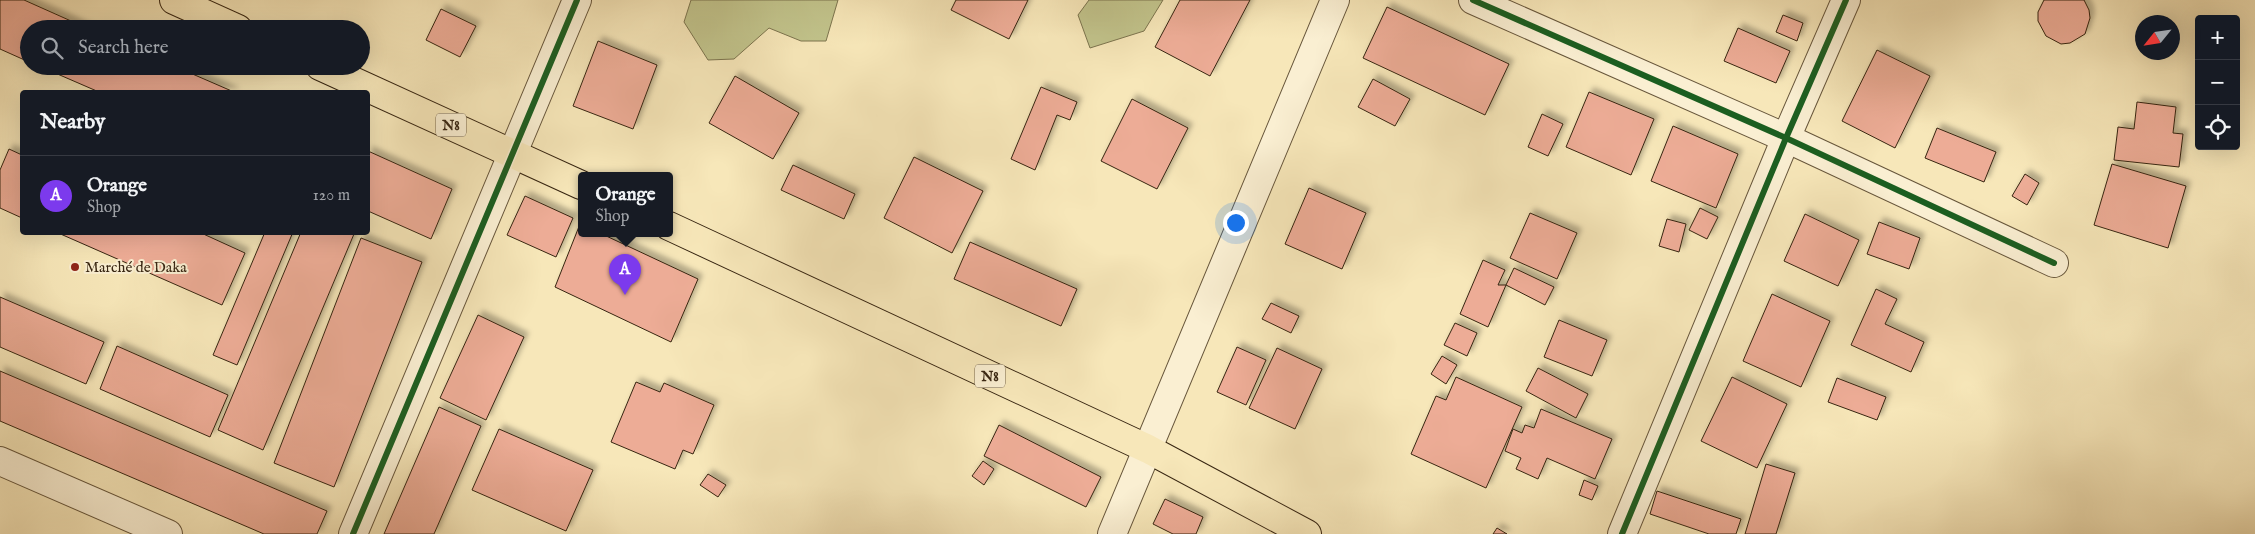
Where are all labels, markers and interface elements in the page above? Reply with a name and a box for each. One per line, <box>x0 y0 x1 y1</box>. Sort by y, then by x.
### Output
north arrow <box>2135 15 2180 60</box>
map controls <box>2195 15 2240 150</box>
button: + <box>2195 15 2240 60</box>
search box <box>20 20 370 75</box>
icon: search <box>38 34 66 62</box>
text: Search here <box>78 36 169 60</box>
button: − <box>2195 60 2240 105</box>
button: locate <box>2195 105 2240 150</box>
text: Nearby <box>40 109 105 136</box>
road number: N8 <box>436 114 466 136</box>
popup <box>578 172 673 237</box>
text: Orange <box>87 174 147 198</box>
text: Orange <box>595 183 656 207</box>
text: A <box>51 186 61 206</box>
text: 120 m <box>313 186 350 206</box>
text: Shop <box>87 198 121 218</box>
text: Shop <box>595 207 629 227</box>
your location <box>1223 210 1249 236</box>
pin: A <box>609 254 641 295</box>
place label: Marché de Daka <box>85 258 187 277</box>
marker: Marché de Daka <box>69 261 81 273</box>
road number: N8 <box>975 364 1005 388</box>

